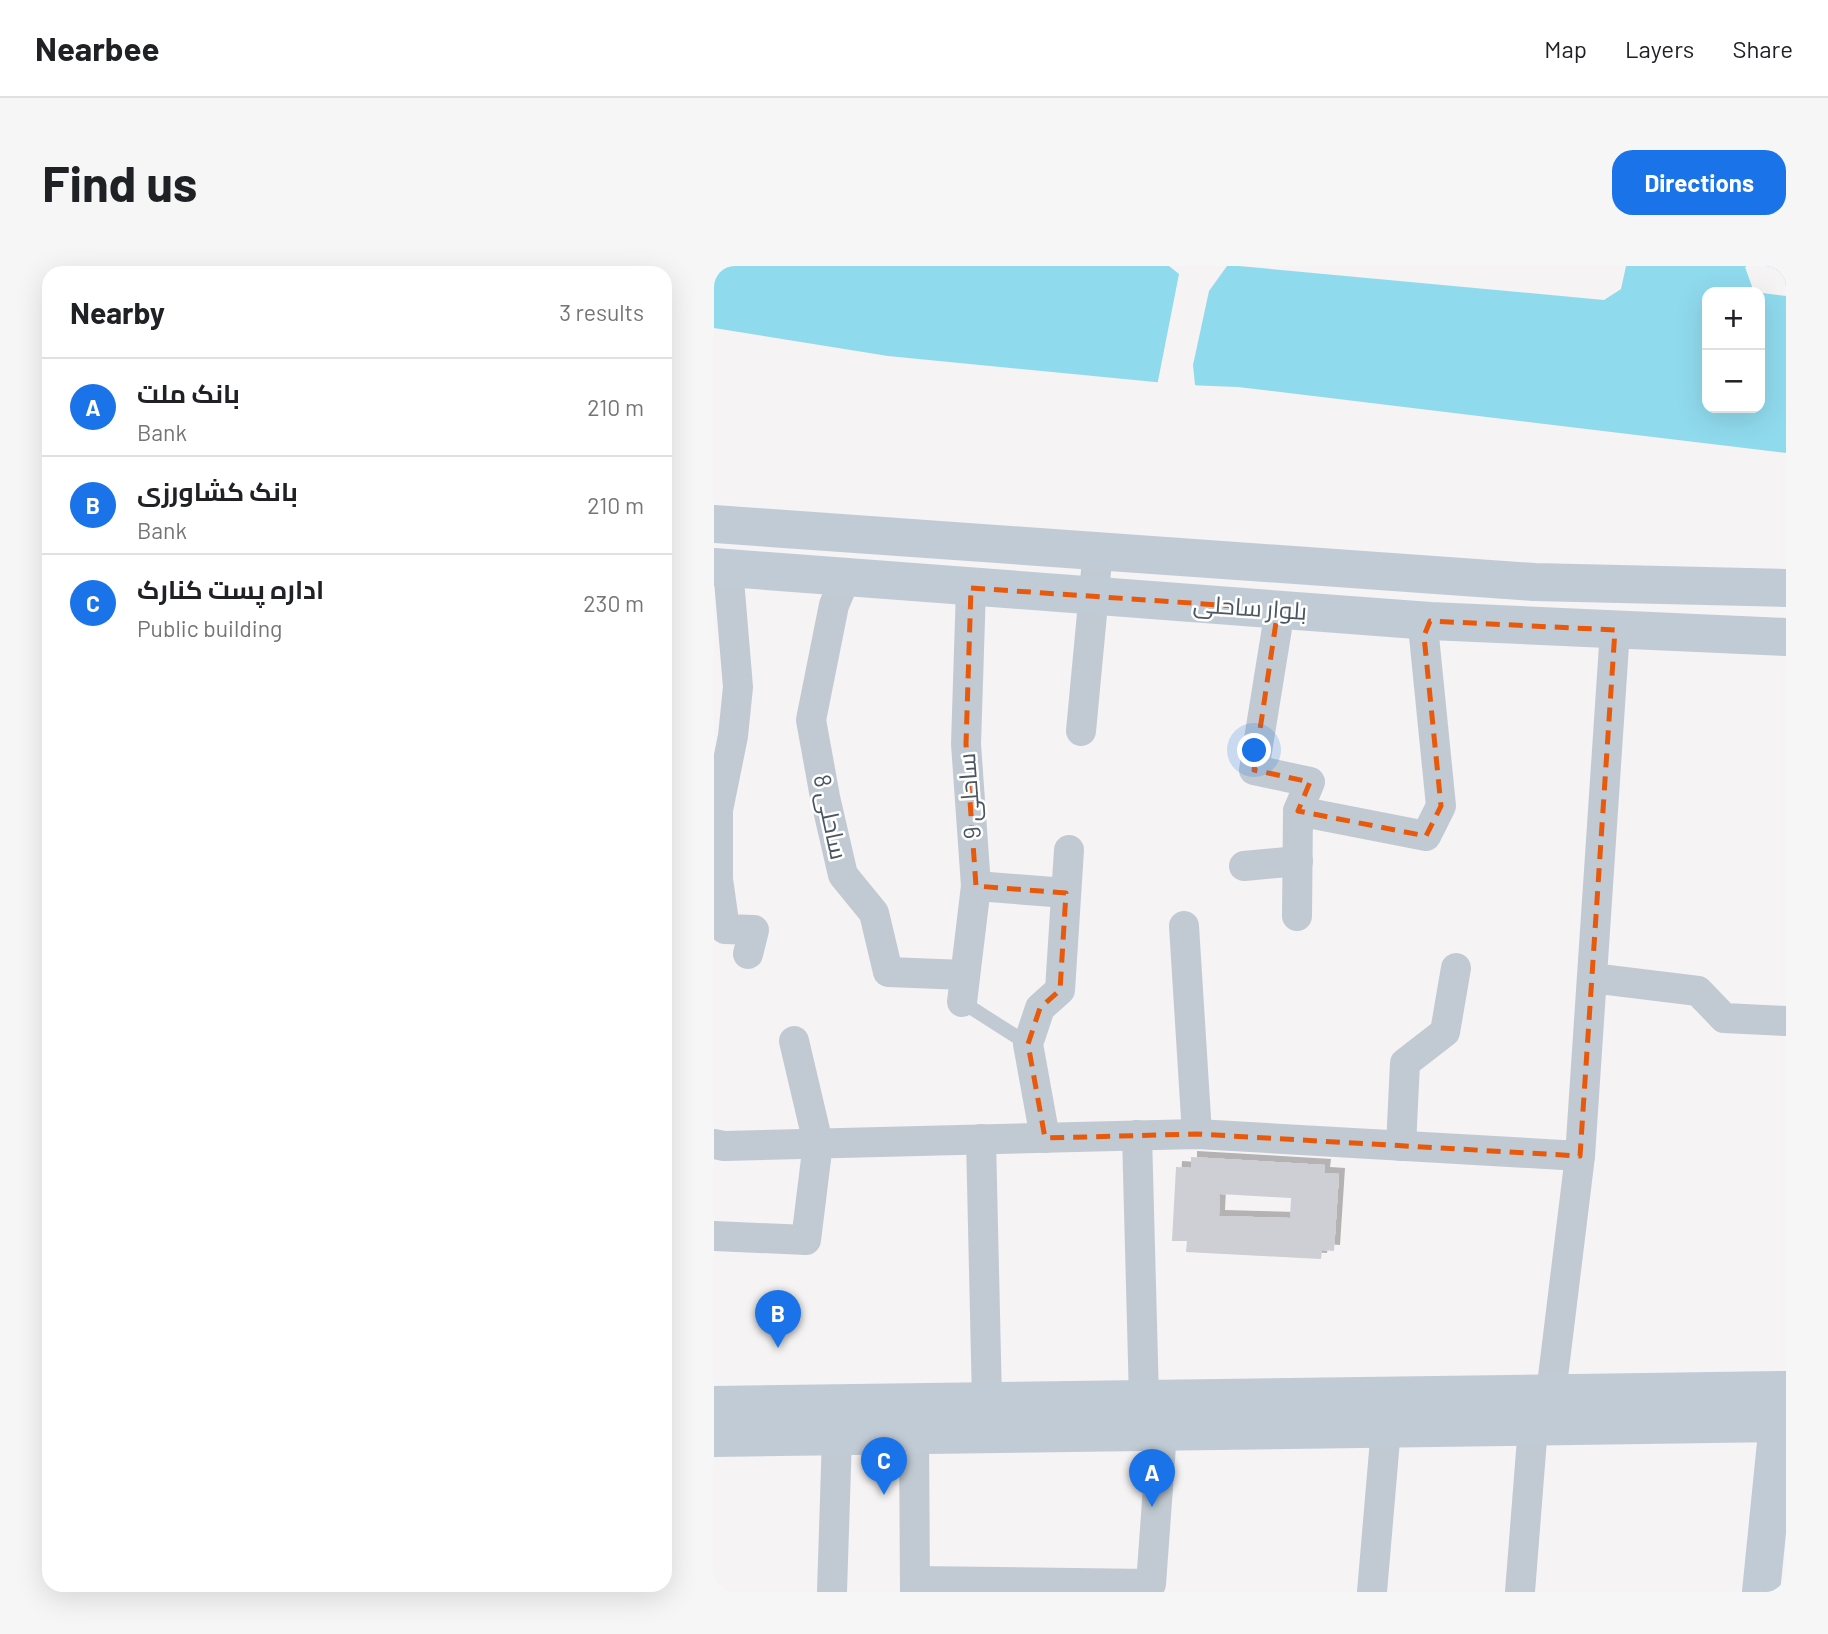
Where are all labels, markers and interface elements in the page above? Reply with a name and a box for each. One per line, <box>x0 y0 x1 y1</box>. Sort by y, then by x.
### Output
text: Nearbee <box>35 28 159 68</box>
text: Map <box>1544 34 1587 63</box>
text: Layers <box>1625 34 1694 63</box>
text: Share <box>1732 34 1793 63</box>
button: Directions <box>1612 150 1786 215</box>
text: Find us <box>42 153 197 212</box>
map controls <box>1702 287 1765 413</box>
button: + <box>1702 287 1765 350</box>
text: Nearby <box>70 294 165 330</box>
text: 3 results <box>559 298 644 326</box>
button: − <box>1702 350 1765 413</box>
text: بانک ملت <box>137 377 240 408</box>
text: A <box>85 393 101 421</box>
text: 210 m <box>587 393 644 421</box>
text: Bank <box>137 418 187 446</box>
text: بانک کشاورزی <box>137 475 298 506</box>
text: B <box>86 491 100 519</box>
text: 210 m <box>587 491 644 519</box>
text: Bank <box>137 516 187 544</box>
text: اداره پست کنارک <box>137 573 324 604</box>
street label: بلوار ساحلی <box>1192 588 1308 626</box>
text: C <box>86 589 100 617</box>
text: 230 m <box>583 589 644 617</box>
text: Public building <box>137 614 282 642</box>
your location <box>1237 733 1271 767</box>
street label: ساحلی 9 <box>951 752 987 840</box>
street label: ساحلی 8 <box>807 772 855 862</box>
pin: B <box>755 1290 801 1348</box>
pin: C <box>861 1437 907 1495</box>
pin: A <box>1129 1449 1175 1507</box>

